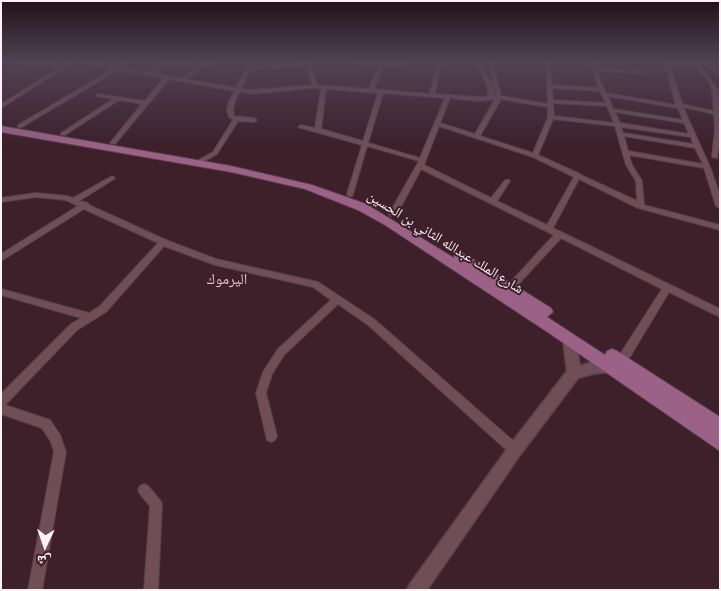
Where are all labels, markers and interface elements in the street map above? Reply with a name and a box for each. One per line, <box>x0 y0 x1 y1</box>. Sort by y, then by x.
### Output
street label: شارع الملك عبدالله الثاني بن الحسين <box>364 188 526 298</box>
district label: اليرموك <box>207 271 247 289</box>
north arrow <box>20 521 70 571</box>
text: ش <box>36 553 52 569</box>

